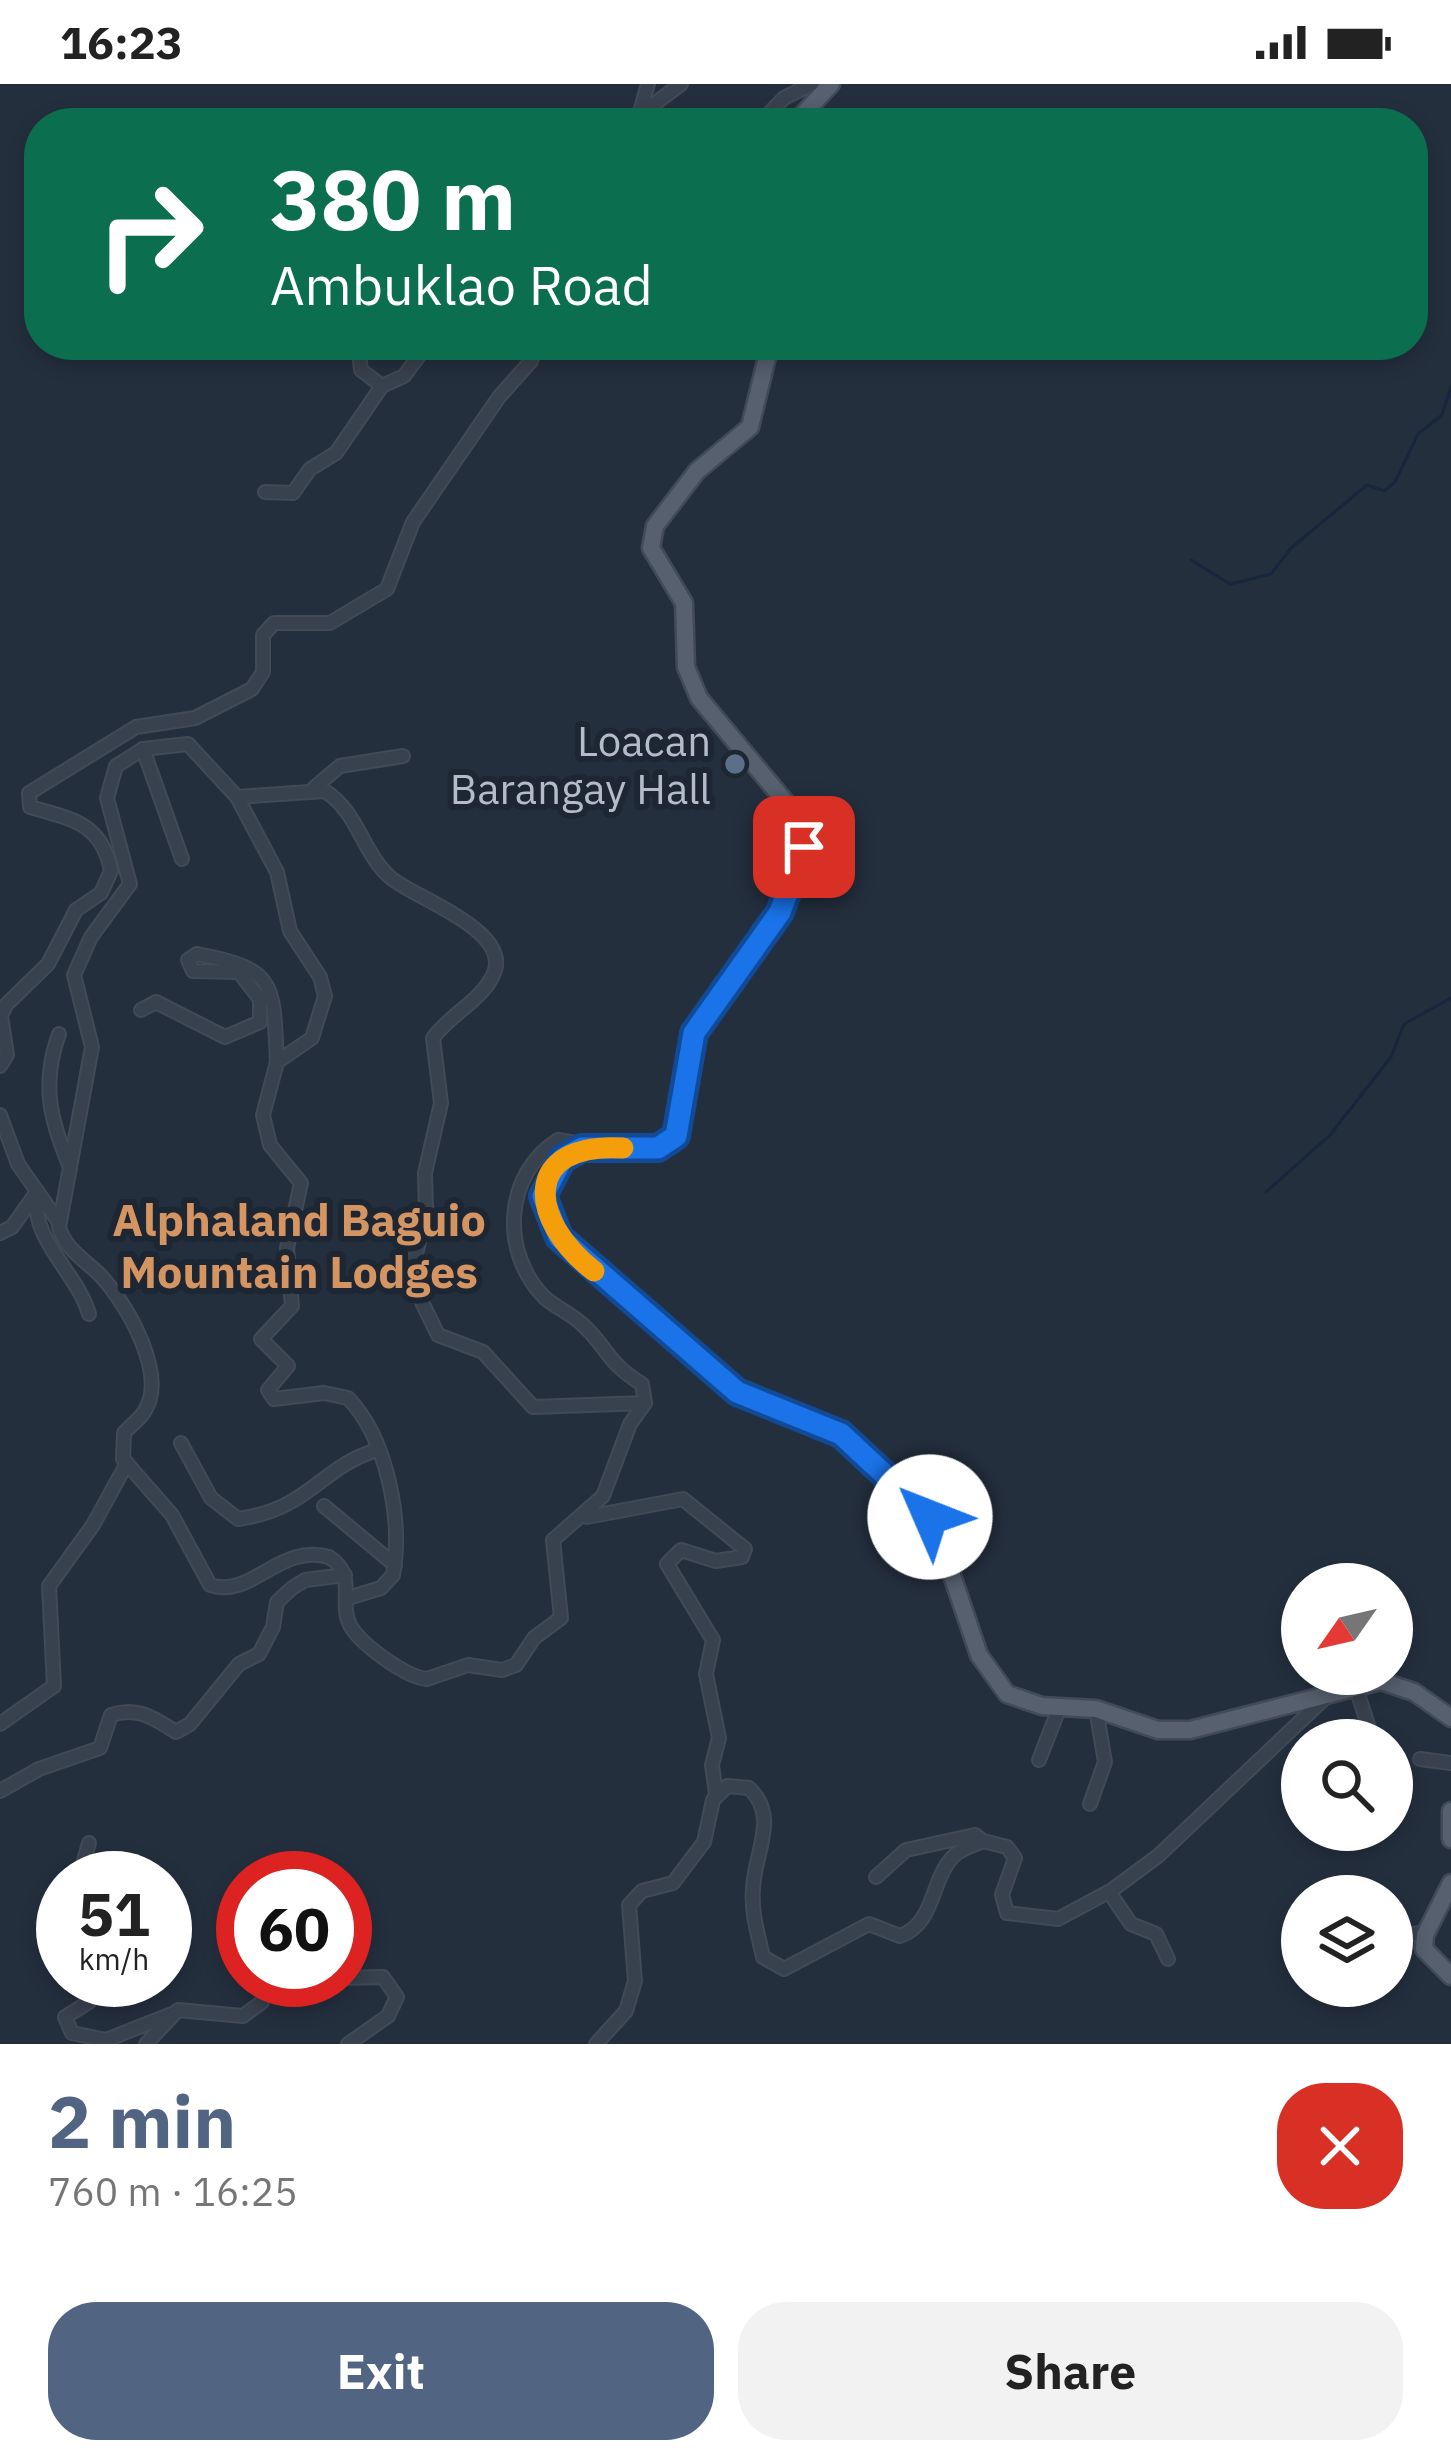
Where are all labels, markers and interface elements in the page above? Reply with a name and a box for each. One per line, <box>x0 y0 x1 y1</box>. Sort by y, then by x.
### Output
text: 16:23 <box>60 13 183 71</box>
text: 380 m <box>270 144 516 253</box>
icon: right <box>72 156 228 312</box>
text: Ambuklao Road <box>270 250 653 320</box>
place label: Loacan Barangay Hall <box>450 713 711 816</box>
marker: Loacan Barangay Hall <box>722 751 748 777</box>
pin <box>753 796 855 898</box>
icon: arrive <box>771 814 837 880</box>
district label: Alphaland Baguio Mountain Lodges <box>112 1190 486 1300</box>
position arrow <box>867 1454 993 1580</box>
north arrow <box>1281 1563 1413 1695</box>
map controls <box>1281 1563 1413 2007</box>
button: search <box>1281 1719 1413 1851</box>
speed limit sign: 60 <box>216 1851 372 2007</box>
text: 51 <box>78 1874 150 1953</box>
button: layers <box>1281 1875 1413 2007</box>
text: km/h <box>79 1939 149 1978</box>
text: 2 min <box>48 2074 236 2168</box>
button: close <box>1277 2083 1403 2209</box>
text: 760 m · 16:25 <box>48 2166 298 2217</box>
button: Exit <box>48 2302 714 2440</box>
button: Share <box>738 2302 1403 2440</box>

